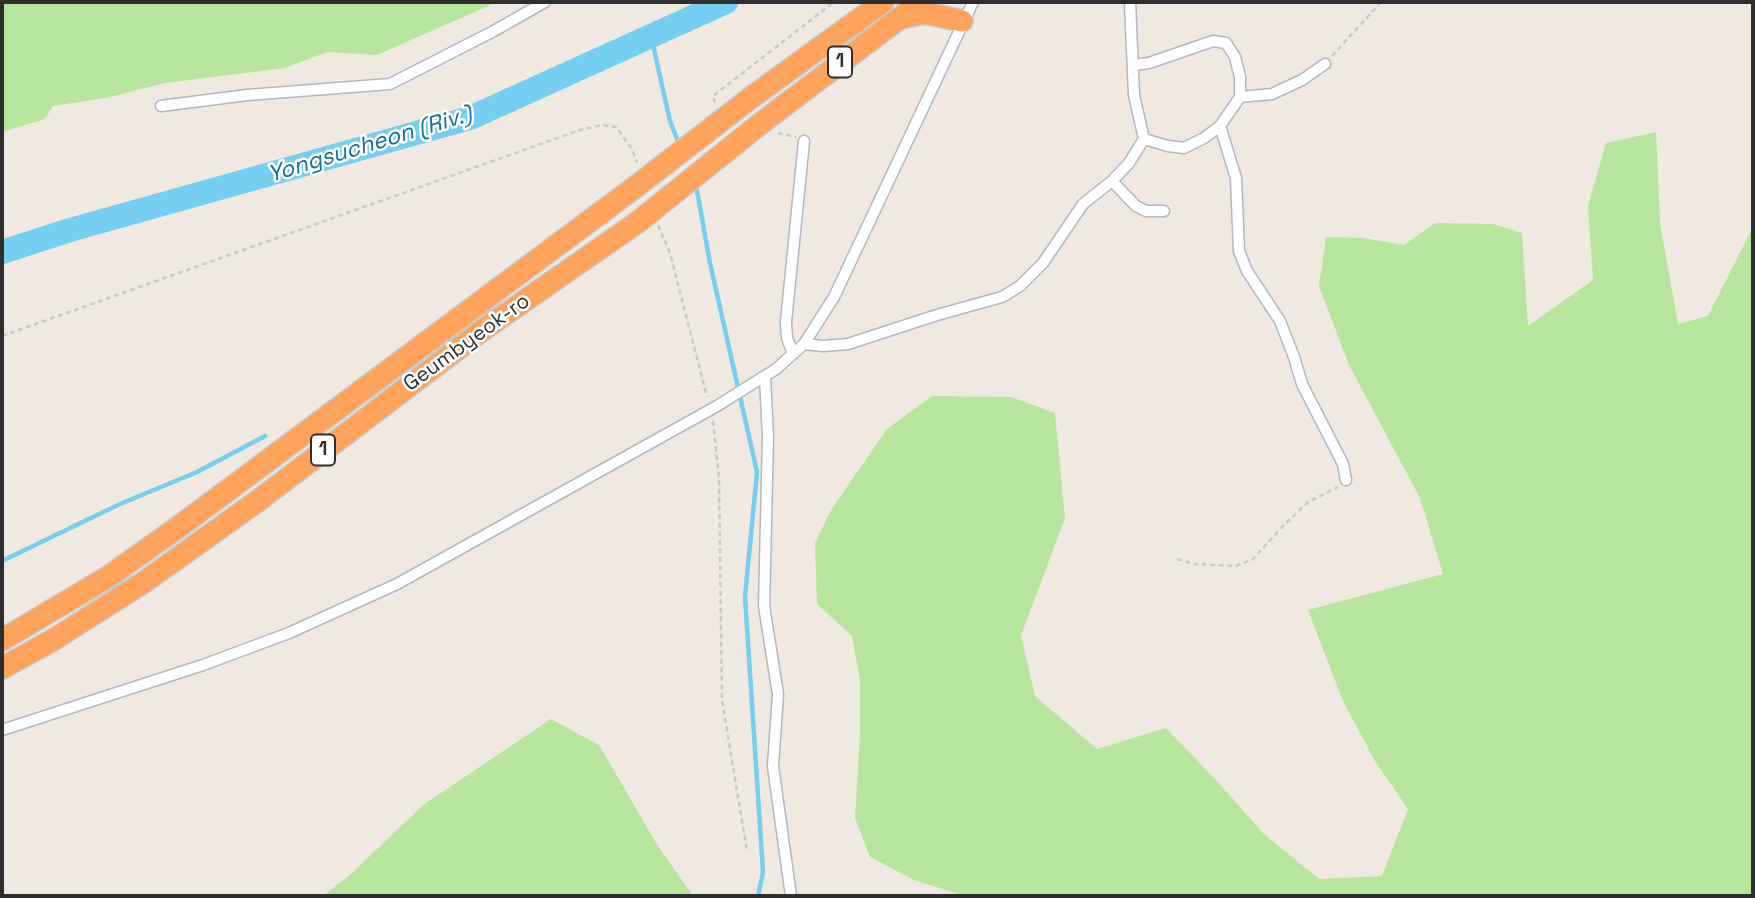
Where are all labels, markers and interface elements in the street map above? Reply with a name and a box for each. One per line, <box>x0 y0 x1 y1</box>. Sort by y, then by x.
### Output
road number: 1 <box>828 46 852 78</box>
water label: Yongsucheon (Riv.) <box>265 101 475 189</box>
street label: Geumbyeok-ro <box>399 289 535 397</box>
road number: 1 <box>311 435 335 466</box>

